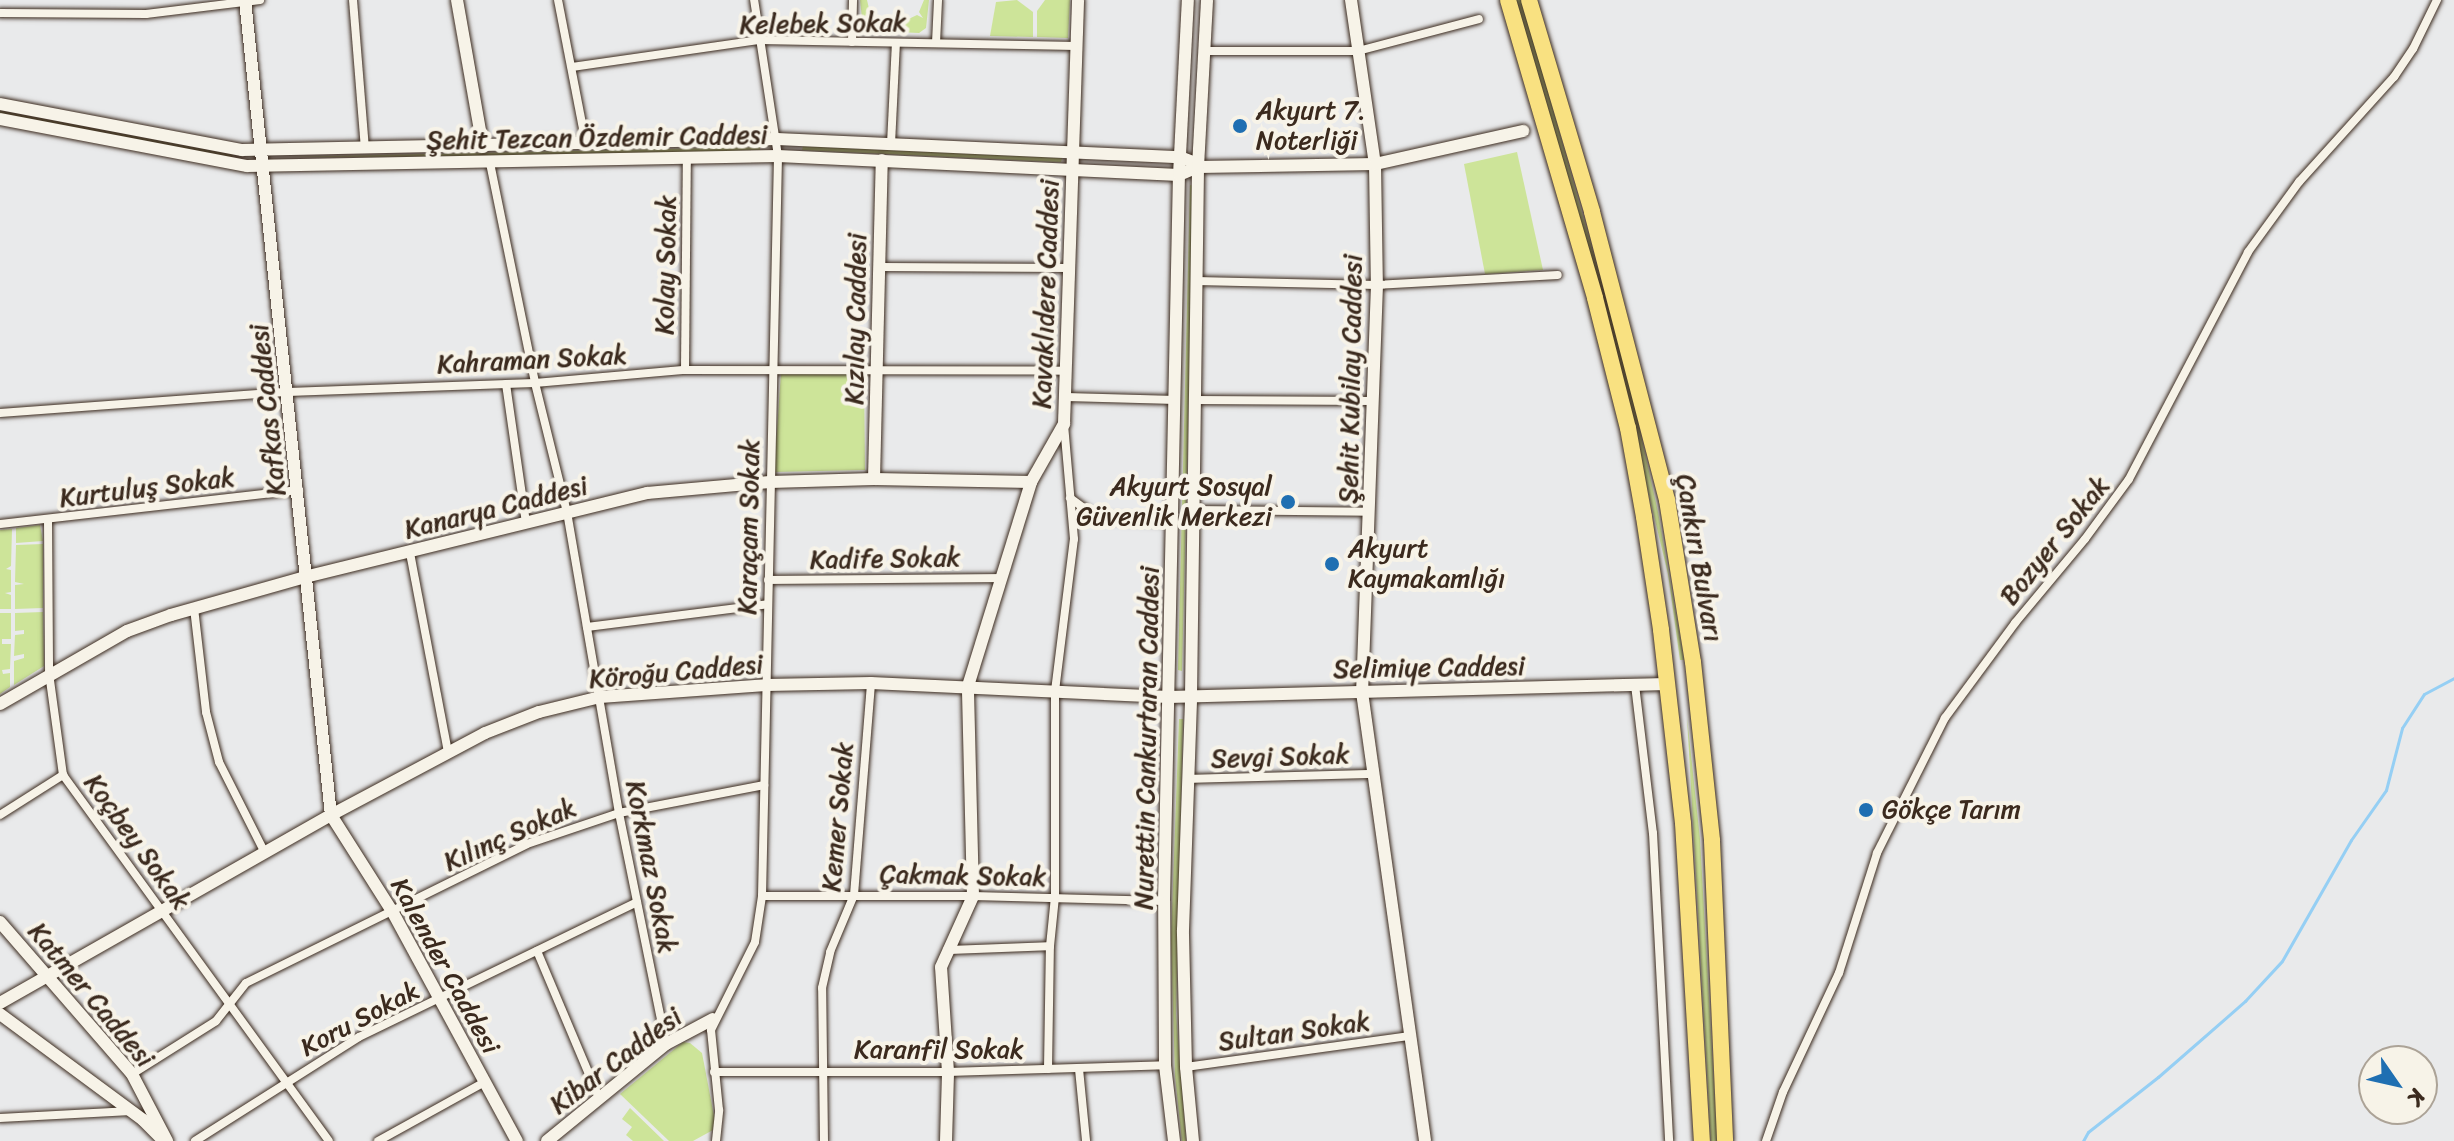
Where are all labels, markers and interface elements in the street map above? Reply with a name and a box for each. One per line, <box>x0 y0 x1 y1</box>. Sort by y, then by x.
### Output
street label: Kelebek Sokak <box>739 7 907 41</box>
place label: Akyurt 7. Noterliği <box>1256 95 1366 156</box>
marker: Akyurt 7. Noterliği <box>1231 117 1249 135</box>
street label: Şehit Tezcan Özdemir Caddesi <box>426 119 768 157</box>
street label: Kavaklıdere Caddesi <box>1026 179 1066 409</box>
street label: Kolay Sokak <box>649 195 683 335</box>
street label: Kızılay Caddesi <box>839 233 873 405</box>
street label: Şehit Kubilay Caddesi <box>1333 255 1369 503</box>
street label: Kafkas Caddesi <box>243 323 293 497</box>
street label: Kahraman Sokak <box>436 339 628 381</box>
street label: Karaçam Sokak <box>732 439 766 615</box>
street label: Kurtuluş Sokak <box>58 462 236 514</box>
street label: Kanarya Caddesi <box>401 470 591 546</box>
street label: Bozyer Sokak <box>1994 470 2116 612</box>
place label: Akyurt Sosyal Güvenlik Merkezi <box>1075 471 1272 532</box>
street label: Çankırı Bulvarı <box>1669 472 1729 644</box>
marker: Akyurt Sosyal Güvenlik Merkezi <box>1279 493 1297 511</box>
place label: Akyurt Kaymakamlığı <box>1348 533 1505 594</box>
street label: Kadife Sokak <box>809 542 961 576</box>
marker: Akyurt Kaymakamlığı <box>1323 555 1341 573</box>
street label: Nurettin Cankurtaran Caddesi <box>1128 566 1166 910</box>
street label: Köroğu Caddesi <box>588 649 764 695</box>
street label: Selimiye Caddesi <box>1332 651 1526 685</box>
street label: Sevgi Sokak <box>1210 739 1350 775</box>
street label: Kemer Sokak <box>816 741 860 893</box>
street label: Koçbey Sokak <box>77 768 197 916</box>
street label: Korkmaz Sokak <box>619 778 683 956</box>
street label: Kılınç Sokak <box>439 792 581 878</box>
place label: Gökçe Tarım <box>1882 794 2021 826</box>
marker: Gökçe Tarım <box>1857 801 1875 819</box>
street label: Çakmak Sokak <box>879 859 1047 893</box>
street label: Kalender Caddesi <box>384 873 506 1059</box>
street label: Katmer Caddesi <box>22 916 160 1074</box>
street label: Koru Sokak <box>295 975 425 1063</box>
street label: Kibar Caddesi <box>544 1002 688 1120</box>
street label: Sultan Sokak <box>1216 1006 1372 1058</box>
street label: Karanfil Sokak <box>854 1034 1024 1066</box>
north arrow <box>2358 1045 2438 1125</box>
text: K <box>2397 1081 2437 1114</box>

